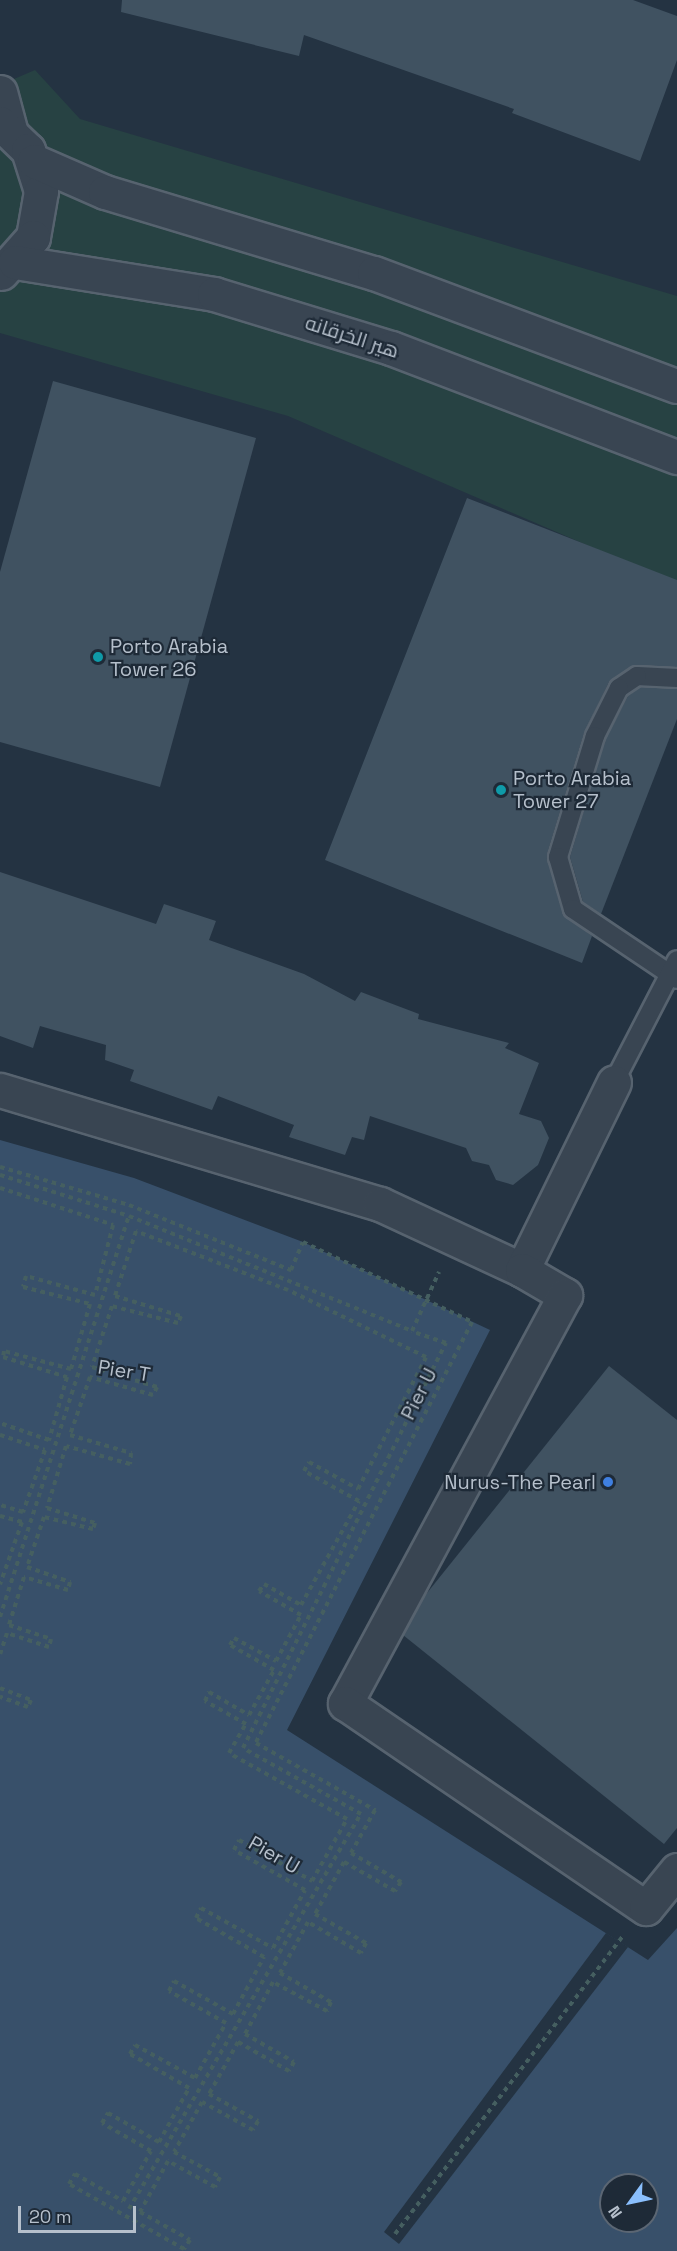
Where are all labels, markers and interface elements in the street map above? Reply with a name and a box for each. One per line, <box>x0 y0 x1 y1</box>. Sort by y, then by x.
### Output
street label: هير الخرقانه <box>302 311 402 363</box>
place label: Porto Arabia Tower 26 <box>110 634 229 681</box>
marker: Porto Arabia Tower 26 <box>91 650 105 664</box>
place label: Porto Arabia Tower 27 <box>513 766 632 813</box>
marker: Porto Arabia Tower 27 <box>494 783 508 797</box>
street label: Pier T <box>96 1355 152 1387</box>
street label: Pier U <box>396 1364 442 1424</box>
place label: Nurus-The Pearl <box>444 1470 596 1494</box>
marker: Nurus-The Pearl <box>601 1475 615 1489</box>
street label: Pier U <box>244 1831 304 1879</box>
north arrow <box>599 2173 659 2233</box>
scale bar <box>21 2194 140 2232</box>
text: N <box>603 2202 627 2222</box>
text: 20 m <box>29 2205 72 2228</box>

